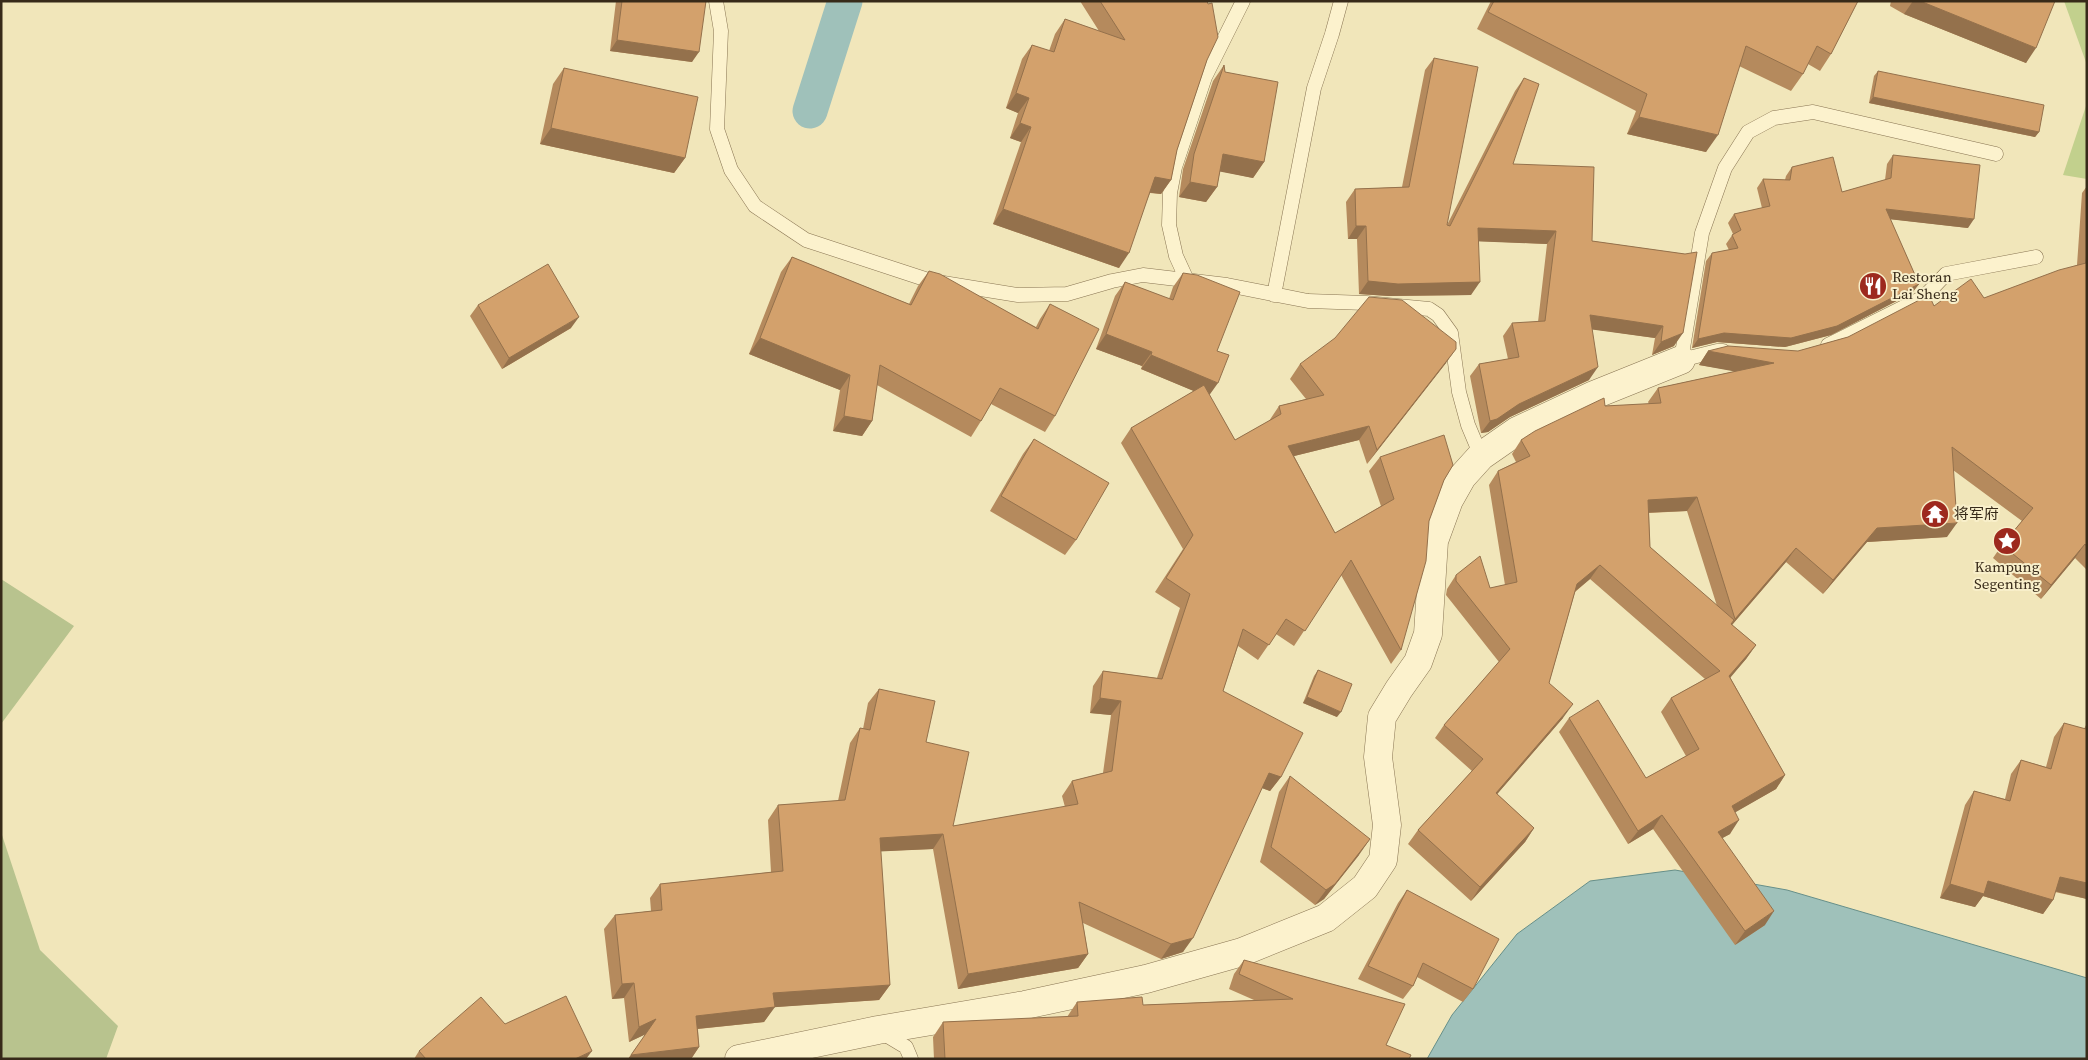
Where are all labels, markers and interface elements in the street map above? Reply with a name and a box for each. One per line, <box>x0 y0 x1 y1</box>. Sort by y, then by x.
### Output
place label: Restoran Lai Sheng <box>1892 266 1958 304</box>
restaurant icon: Restoran Lai Sheng <box>1858 271 1888 301</box>
temple icon: 将军府 <box>1920 499 1950 529</box>
place label: 将军府 <box>1954 503 1999 524</box>
place icon: Kampung Segenting <box>1992 526 2022 556</box>
place label: Kampung Segenting <box>1974 556 2040 594</box>

